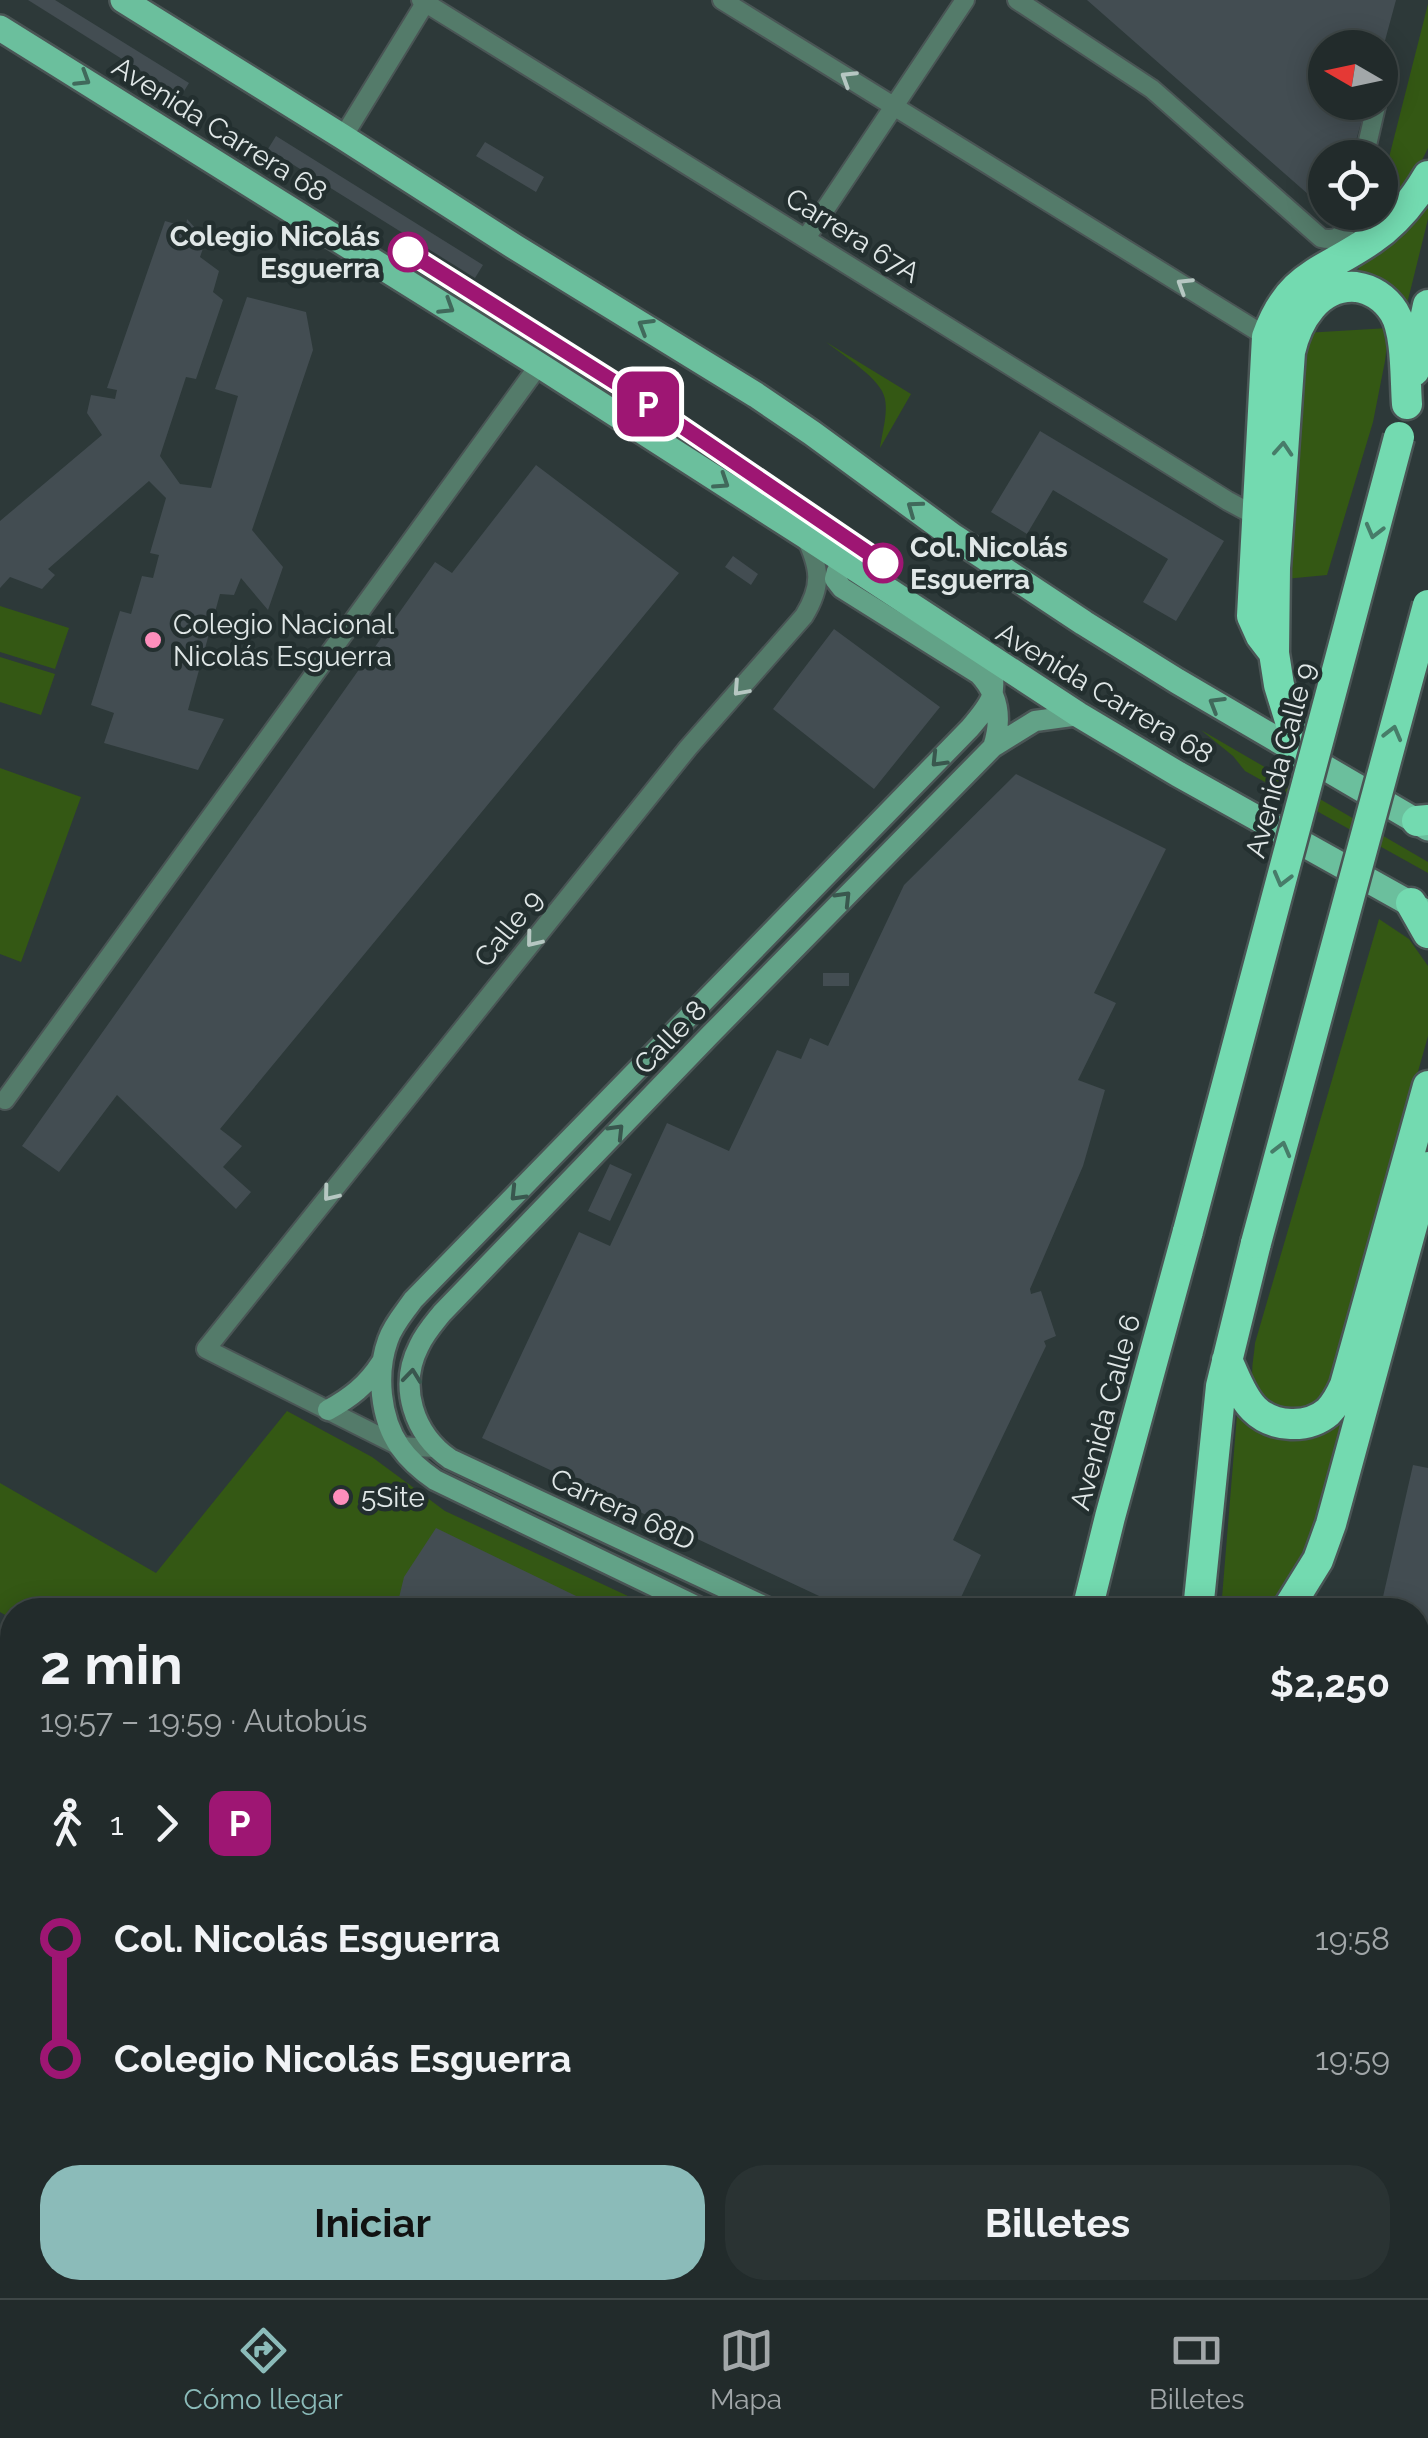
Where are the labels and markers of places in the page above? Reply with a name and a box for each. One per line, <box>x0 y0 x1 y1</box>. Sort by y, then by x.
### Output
place label: Colegio Nicolás Esguerra <box>170 220 380 285</box>
marker: Colegio Nicolás Esguerra <box>389 233 427 271</box>
place label: Col. Nicolás Esguerra <box>910 531 1068 596</box>
marker: Col. Nicolás Esguerra <box>864 544 902 582</box>
place label: Colegio Nacional Nicolás Esguerra <box>173 608 395 673</box>
marker: Colegio Nacional Nicolás Esguerra <box>142 629 164 651</box>
place label: 5Site <box>361 1481 425 1514</box>
marker: 5Site <box>330 1486 352 1508</box>

